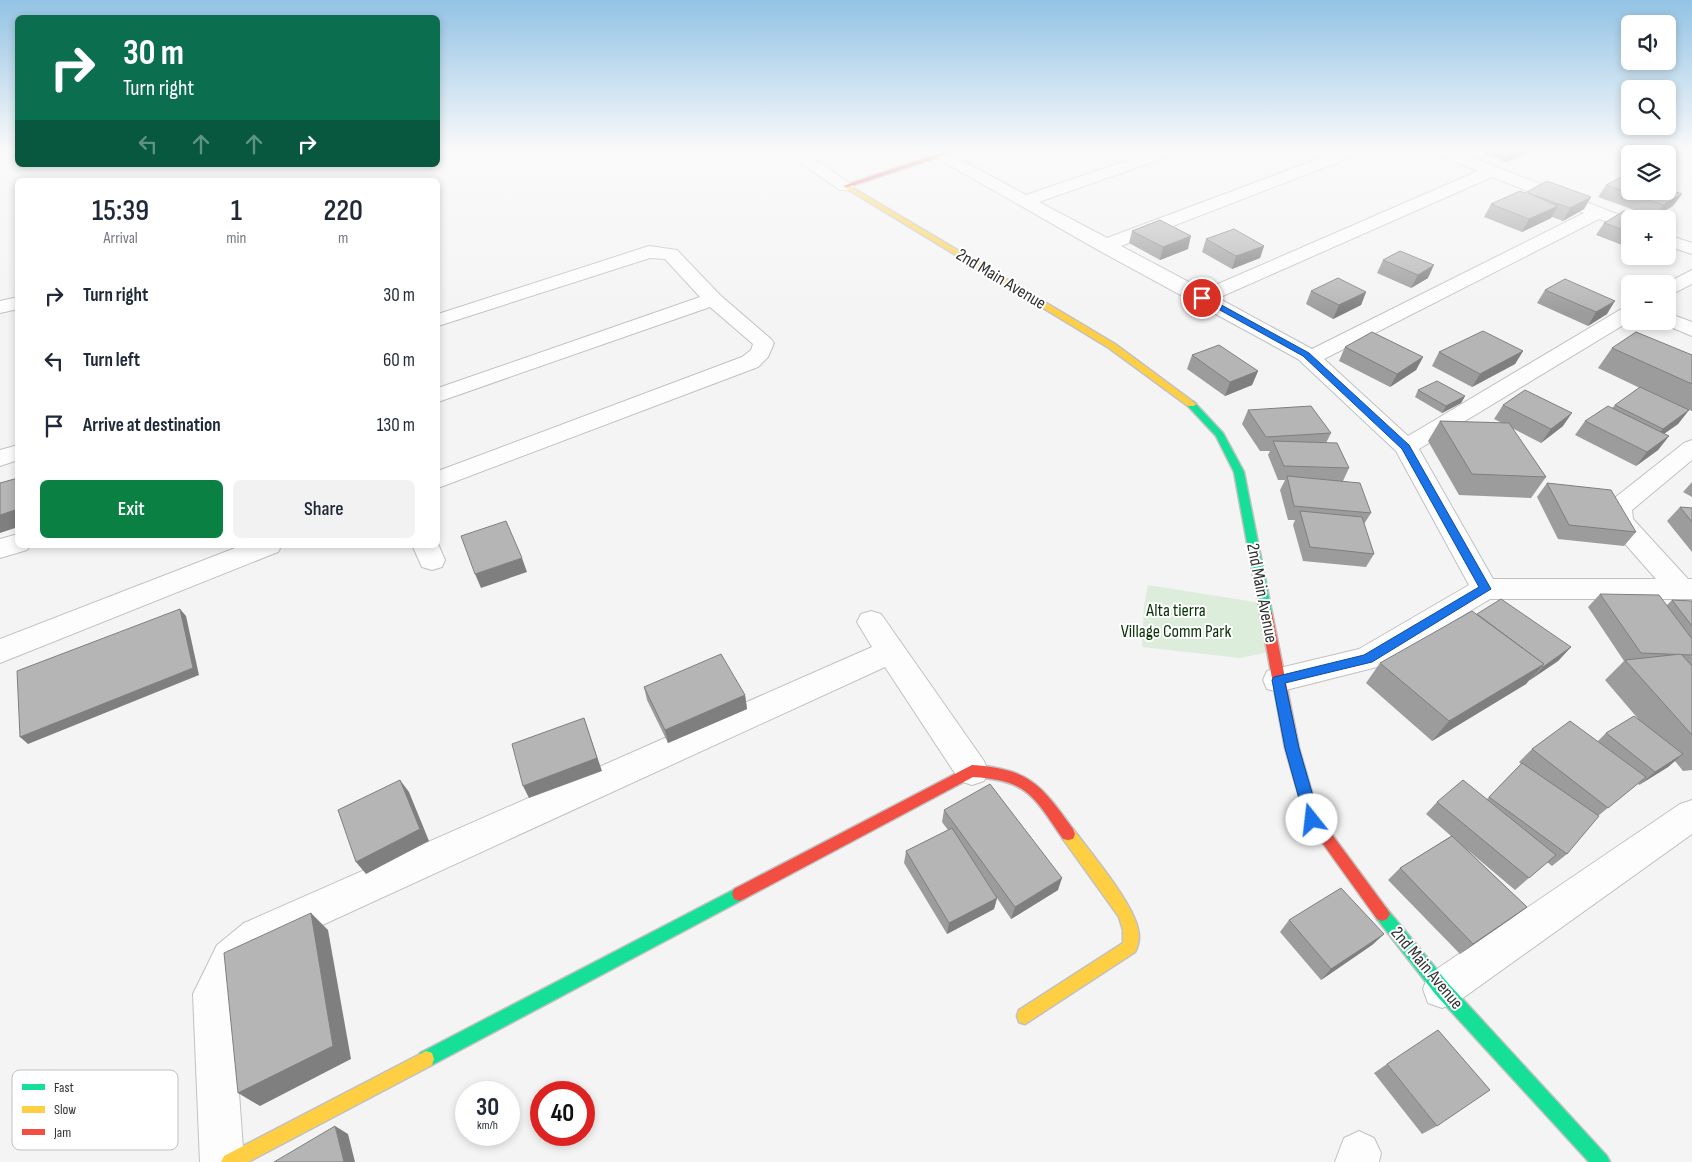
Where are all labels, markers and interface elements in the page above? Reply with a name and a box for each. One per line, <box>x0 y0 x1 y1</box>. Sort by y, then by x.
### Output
map controls <box>1621 15 1676 330</box>
button: sound <box>1621 15 1676 70</box>
text: 30 m <box>123 32 184 75</box>
icon: right <box>40 35 105 100</box>
text: Turn right <box>123 75 194 102</box>
button: search <box>1621 80 1676 135</box>
icon: left <box>134 130 162 158</box>
icon: ahead <box>187 130 215 158</box>
icon: ahead <box>240 130 268 158</box>
icon: right <box>293 130 321 158</box>
button: layers <box>1621 145 1676 200</box>
text: 15:39 <box>92 193 149 229</box>
text: 1 <box>231 193 242 229</box>
text: 220 <box>323 193 363 229</box>
button: + <box>1621 210 1676 265</box>
text: Arrival <box>103 229 138 248</box>
text: min <box>226 229 246 248</box>
text: m <box>338 229 348 248</box>
street label: 2nd Main Avenue <box>952 244 1050 314</box>
button: − <box>1621 275 1676 330</box>
pin <box>1181 277 1223 319</box>
icon: right <box>40 282 68 310</box>
text: Turn right <box>83 284 148 307</box>
text: 30 m <box>383 284 415 307</box>
icon: arrive <box>1188 284 1216 312</box>
icon: left <box>40 347 68 375</box>
text: Turn left <box>83 349 140 372</box>
text: 60 m <box>383 349 415 372</box>
icon: arrive <box>40 412 68 440</box>
text: Arrive at destination <box>83 414 221 437</box>
text: 130 m <box>377 414 415 437</box>
button: Exit <box>40 480 223 538</box>
button: Share <box>233 480 415 538</box>
street label: 2nd Main Avenue <box>1242 541 1282 645</box>
park label: Alta tierra Village Comm Park <box>1121 600 1231 642</box>
position arrow <box>1285 793 1337 845</box>
street label: 2nd Main Avenue <box>1386 923 1468 1013</box>
legend <box>12 1070 178 1150</box>
text: Fast <box>54 1079 74 1096</box>
speed limit sign: 40 <box>530 1081 595 1146</box>
text: 30 <box>476 1092 499 1123</box>
text: Slow <box>54 1101 76 1118</box>
text: km/h <box>477 1118 498 1133</box>
text: Jam <box>53 1124 71 1141</box>

